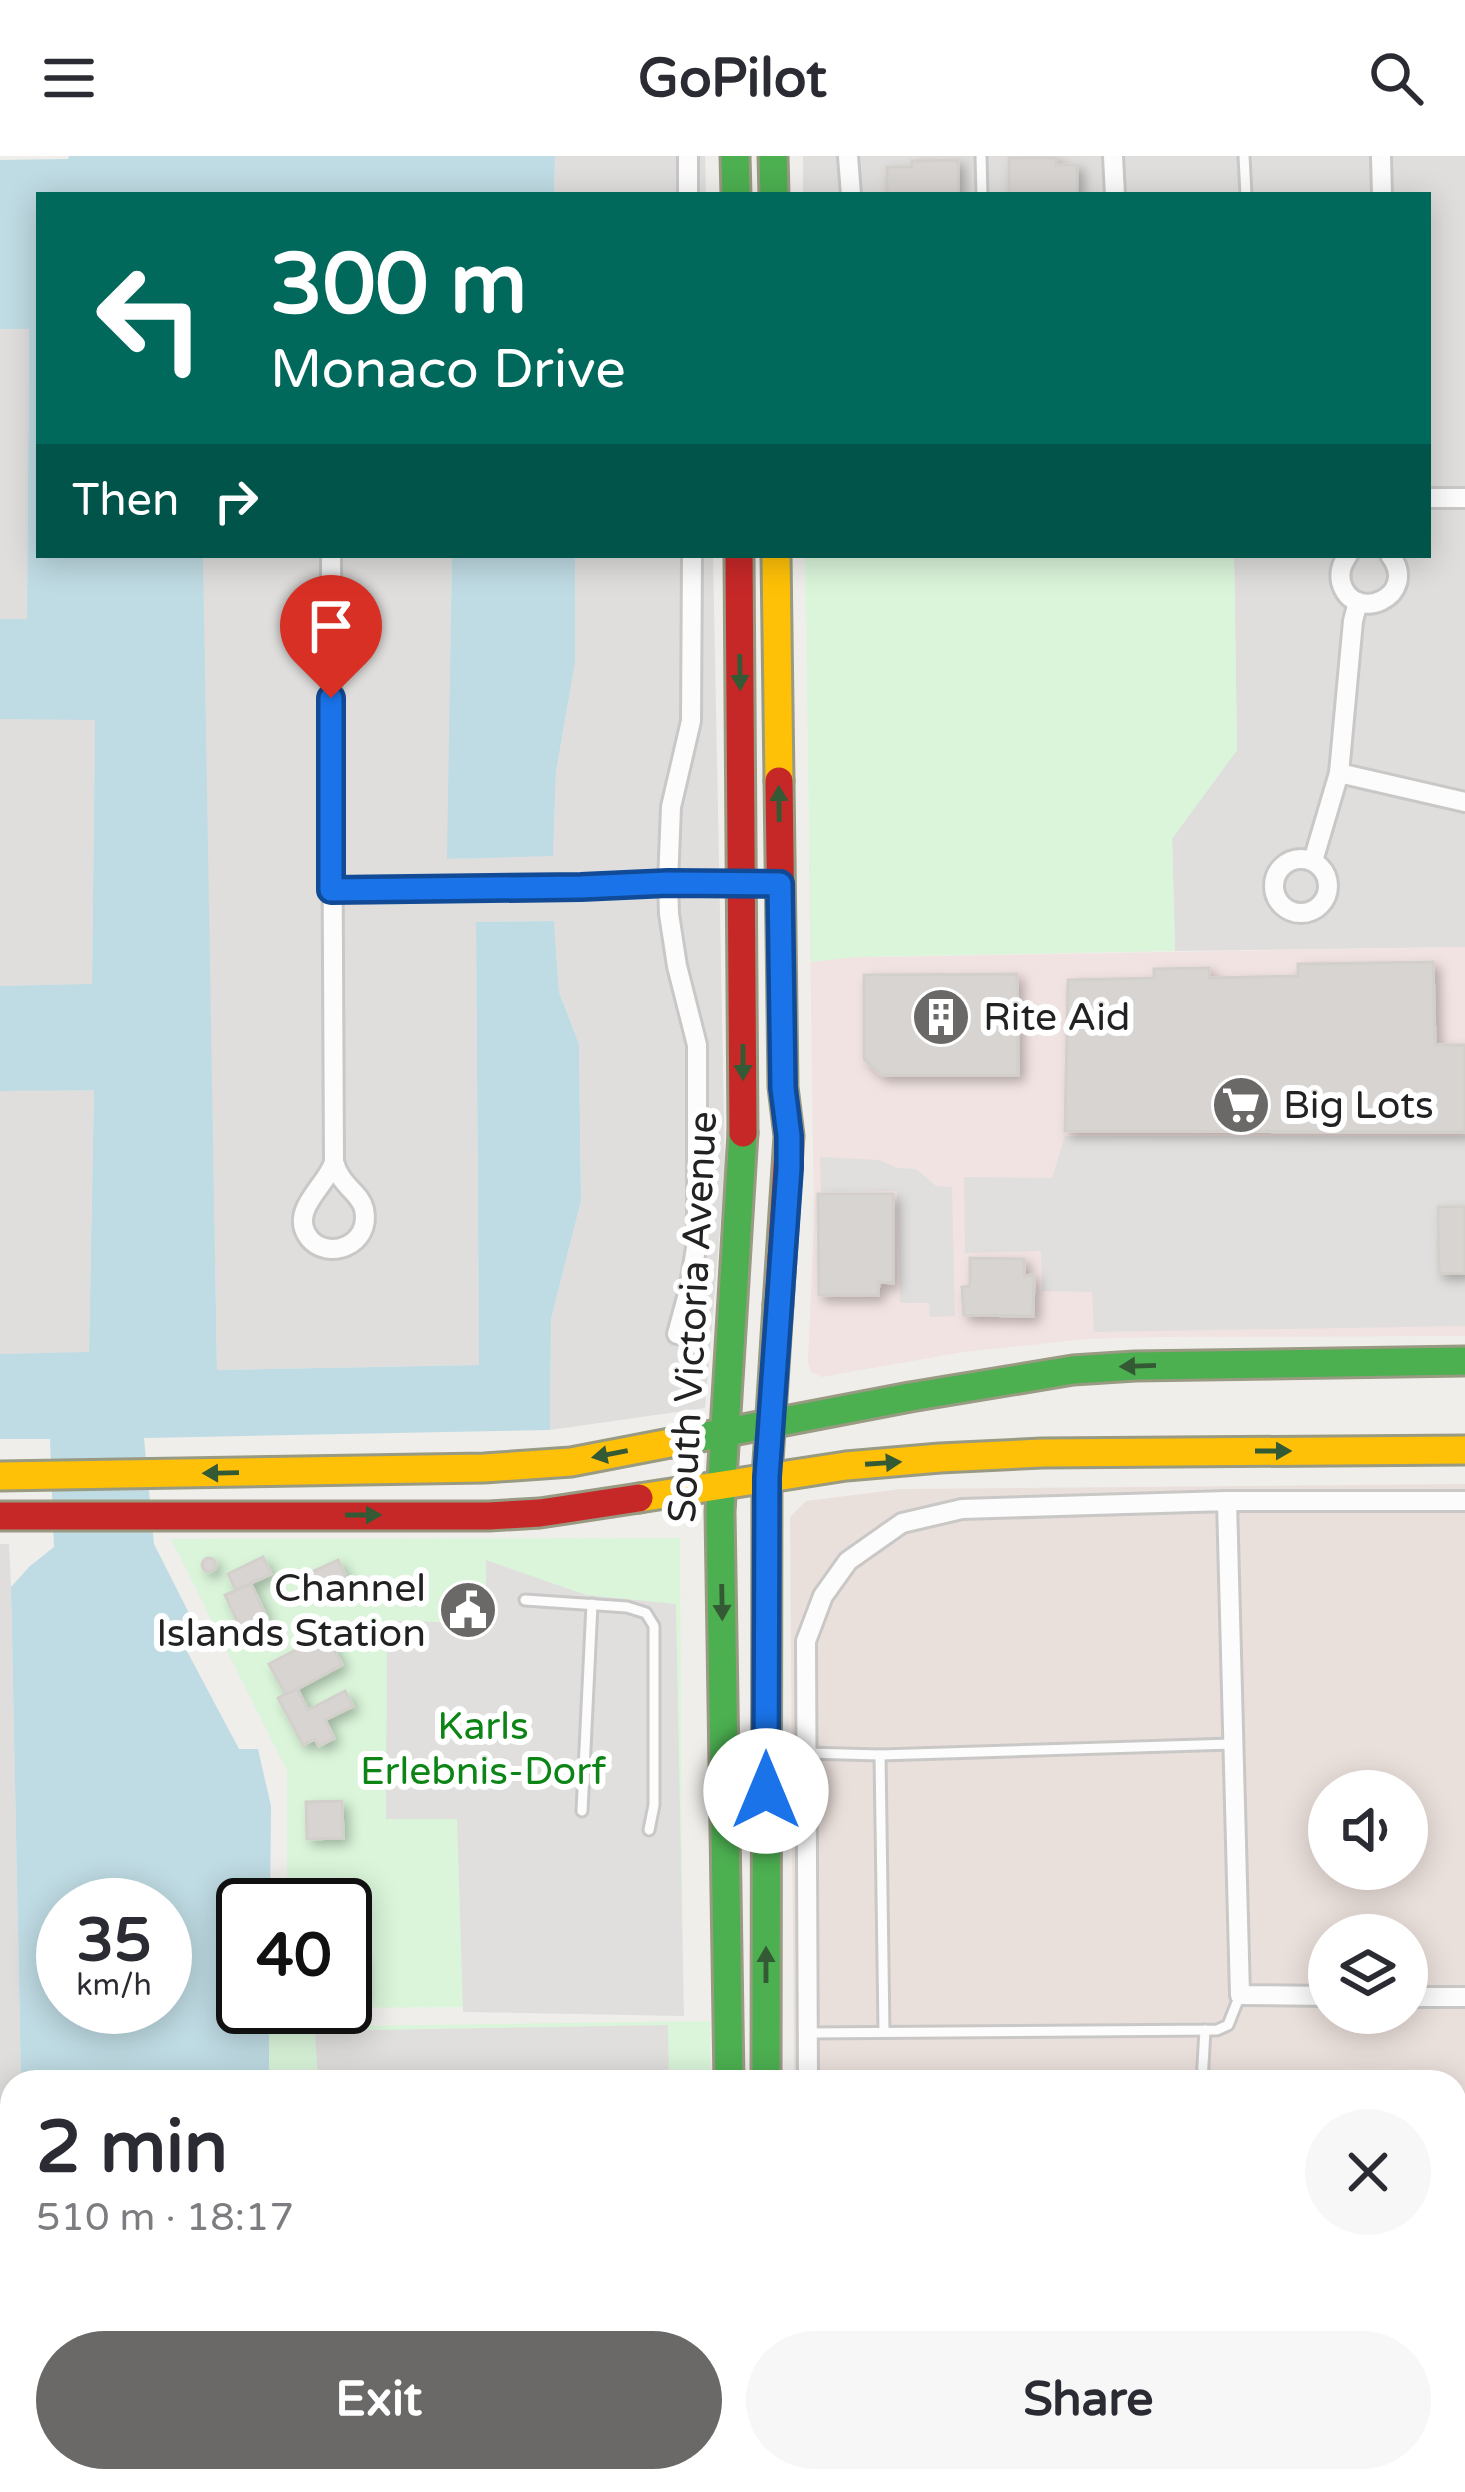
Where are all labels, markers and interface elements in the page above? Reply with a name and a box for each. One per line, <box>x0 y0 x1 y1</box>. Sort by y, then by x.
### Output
icon: menu <box>36 45 102 111</box>
icon: search <box>1363 45 1429 111</box>
text: GoPilot <box>638 46 827 111</box>
text: 300 m <box>270 235 527 336</box>
icon: left <box>72 240 228 396</box>
text: Monaco Drive <box>270 337 626 402</box>
icon: right <box>203 468 269 534</box>
text: Then <box>72 474 179 528</box>
pin <box>280 575 382 698</box>
icon: arrive <box>298 593 364 659</box>
one-way arrow <box>730 654 750 692</box>
one-way arrow <box>769 784 789 822</box>
building icon: Rite Aid <box>910 986 972 1048</box>
place label: Rite Aid <box>983 994 1130 1041</box>
one-way arrow <box>734 1044 753 1082</box>
supermarket icon: Big Lots <box>1210 1074 1272 1136</box>
place label: Big Lots <box>1283 1082 1434 1129</box>
street label: South Victoria Avenue <box>659 1110 727 1524</box>
one-way arrow <box>1118 1357 1156 1376</box>
one-way arrow <box>1255 1441 1293 1461</box>
one-way arrow <box>591 1445 628 1464</box>
one-way arrow <box>865 1453 902 1472</box>
one-way arrow <box>201 1463 239 1483</box>
one-way arrow <box>345 1505 383 1525</box>
place label: Channel Islands Station <box>156 1565 426 1657</box>
public building icon: Channel Islands Station <box>437 1579 499 1641</box>
one-way arrow <box>712 1584 731 1622</box>
park label: Karls Erlebnis-Dorf <box>360 1703 606 1795</box>
position arrow <box>703 1728 829 1854</box>
map controls <box>1308 1770 1428 2034</box>
button: sound <box>1308 1770 1428 1890</box>
speed limit sign: 40 <box>216 1878 372 2034</box>
text: 35 <box>76 1905 152 1977</box>
button: layers <box>1308 1914 1428 2034</box>
one-way arrow <box>756 1945 776 1983</box>
text: km/h <box>76 1967 152 2004</box>
text: 2 min <box>36 2105 228 2192</box>
button: close <box>1305 2109 1431 2235</box>
text: 510 m · 18:17 <box>36 2194 294 2241</box>
button: Exit <box>36 2331 722 2469</box>
button: Share <box>746 2331 1431 2469</box>

